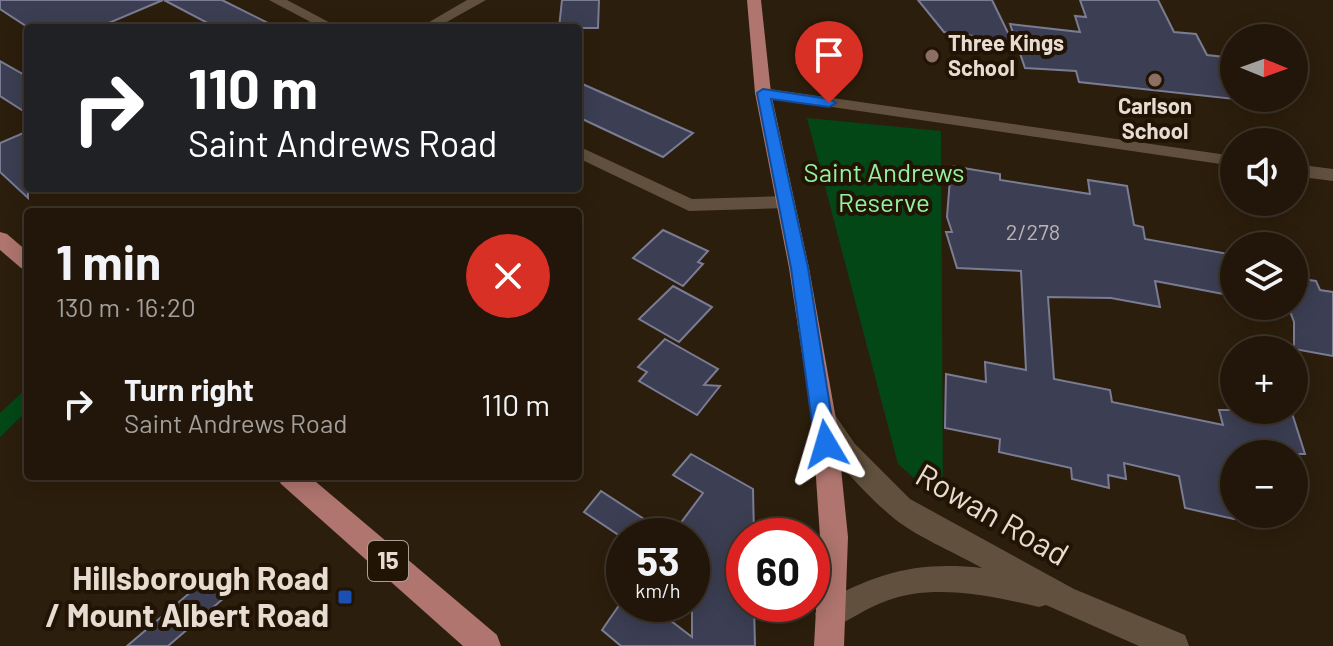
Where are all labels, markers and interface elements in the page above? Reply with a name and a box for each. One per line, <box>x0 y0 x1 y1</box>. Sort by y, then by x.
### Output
pin <box>795 21 863 103</box>
north arrow <box>1220 24 1308 112</box>
map controls <box>1220 24 1308 528</box>
place label: Three Kings School <box>948 29 1064 80</box>
icon: arrive <box>807 33 851 77</box>
marker: Three Kings School <box>923 47 941 65</box>
text: 110 m <box>188 53 318 120</box>
icon: right <box>56 56 160 160</box>
marker: Carlson School <box>1146 71 1164 89</box>
place label: Carlson School <box>1118 92 1192 143</box>
text: Saint Andrews Road <box>188 121 498 164</box>
button: sound <box>1220 128 1308 216</box>
park label: Saint Andrews Reserve <box>804 156 964 217</box>
house number: 2/278 <box>1006 218 1060 244</box>
text: 1 min <box>56 232 161 290</box>
button: layers <box>1220 232 1308 320</box>
button: close <box>466 234 550 318</box>
text: 130 m · 16:20 <box>56 291 196 322</box>
button: + <box>1220 336 1308 424</box>
text: Turn right <box>124 371 254 407</box>
icon: right <box>56 382 100 426</box>
text: 110 m <box>481 386 550 422</box>
position arrow <box>784 402 868 486</box>
text: Saint Andrews Road <box>124 407 348 438</box>
button: − <box>1220 440 1308 528</box>
street label: Rowan Road <box>910 454 1076 572</box>
speed limit sign: 60 <box>726 518 830 622</box>
text: 53 <box>636 536 680 584</box>
road number: 15 <box>368 541 408 581</box>
place label: Hillsborough Road / Mount Albert Road <box>45 558 329 633</box>
text: km/h <box>635 578 681 602</box>
marker: Hillsborough Road / Mount Albert Road <box>336 588 354 606</box>

